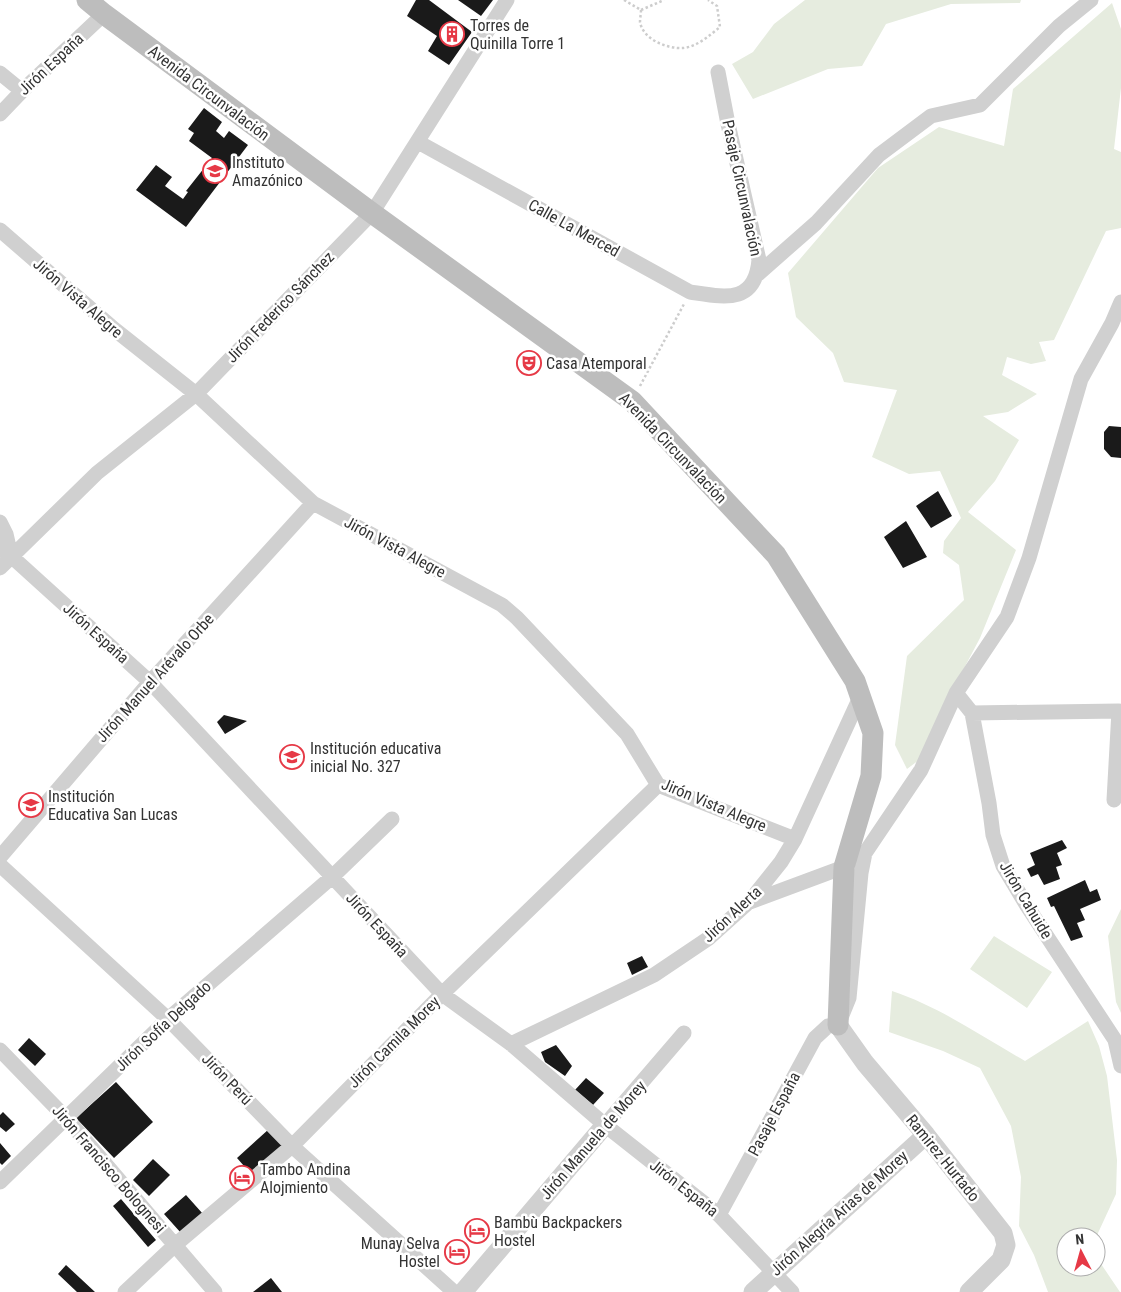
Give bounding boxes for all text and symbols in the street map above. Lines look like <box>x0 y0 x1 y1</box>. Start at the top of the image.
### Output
place label: Torres de Quinilla Torre 1 <box>470 16 565 53</box>
building icon: Torres de Quinilla Torre 1 <box>439 21 465 47</box>
street label: Jirón España <box>15 29 87 99</box>
street label: Avenida Circunvalación <box>145 41 273 145</box>
street label: Pasaje Circunvalación <box>718 118 766 258</box>
place label: Instituto Amazónico <box>232 153 303 190</box>
school or university icon: Instituto Amazónico <box>202 158 228 184</box>
street label: Calle La Merced <box>525 195 623 261</box>
street label: Jirón Federico Sánchez <box>222 248 338 366</box>
street label: Jirón Vista Alegre <box>29 254 127 342</box>
theatre icon: Casa Atemporal <box>516 350 542 376</box>
place label: Casa Atemporal <box>546 354 647 373</box>
street label: Avenida Circunvalación <box>615 389 731 507</box>
street label: Jirón Vista Alegre <box>341 512 449 582</box>
street label: Jirón España <box>59 599 133 667</box>
street label: Jirón Manuel Arévalo Orbe <box>92 610 218 746</box>
place label: Institución educativa inicial No. 327 <box>310 739 441 776</box>
school or university icon: Institución educativa inicial No. 327 <box>279 744 305 770</box>
street label: Jirón Vista Alegre <box>659 774 769 836</box>
place label: Institución Educativa San Lucas <box>48 787 178 824</box>
school or university icon: Institución Educativa San Lucas <box>18 792 44 818</box>
street label: Jirón Cahuide <box>995 858 1057 942</box>
street label: Jirón Alerta <box>699 882 765 946</box>
street label: Jirón España <box>342 889 412 961</box>
street label: Jirón Sofía Delgado <box>111 977 215 1075</box>
street label: Jirón Camila Morey <box>344 992 444 1092</box>
street label: Jirón Perú <box>198 1049 256 1109</box>
street label: Pasaje España <box>744 1069 804 1159</box>
street label: Jirón Manuela de Morey <box>536 1076 650 1203</box>
street label: Jirón Francisco Bolognesi <box>48 1101 170 1237</box>
street label: Ramirez Hurtado <box>902 1111 984 1205</box>
street label: Jirón Alegría Arias de Morey <box>766 1146 912 1280</box>
street label: Jirón España <box>646 1155 722 1221</box>
place label: Tambo Andina Alojmiento <box>260 1160 351 1197</box>
hotel icon: Tambo Andina Alojmiento <box>229 1165 255 1191</box>
place label: Bambù Backpackers Hostel <box>494 1213 622 1250</box>
hotel icon: Bambù Backpackers Hostel <box>464 1218 490 1244</box>
north arrow <box>1056 1227 1106 1277</box>
text: N <box>1075 1231 1085 1247</box>
place label: Munay Selva Hostel <box>361 1234 440 1271</box>
hotel icon: Munay Selva Hostel <box>444 1239 470 1265</box>

